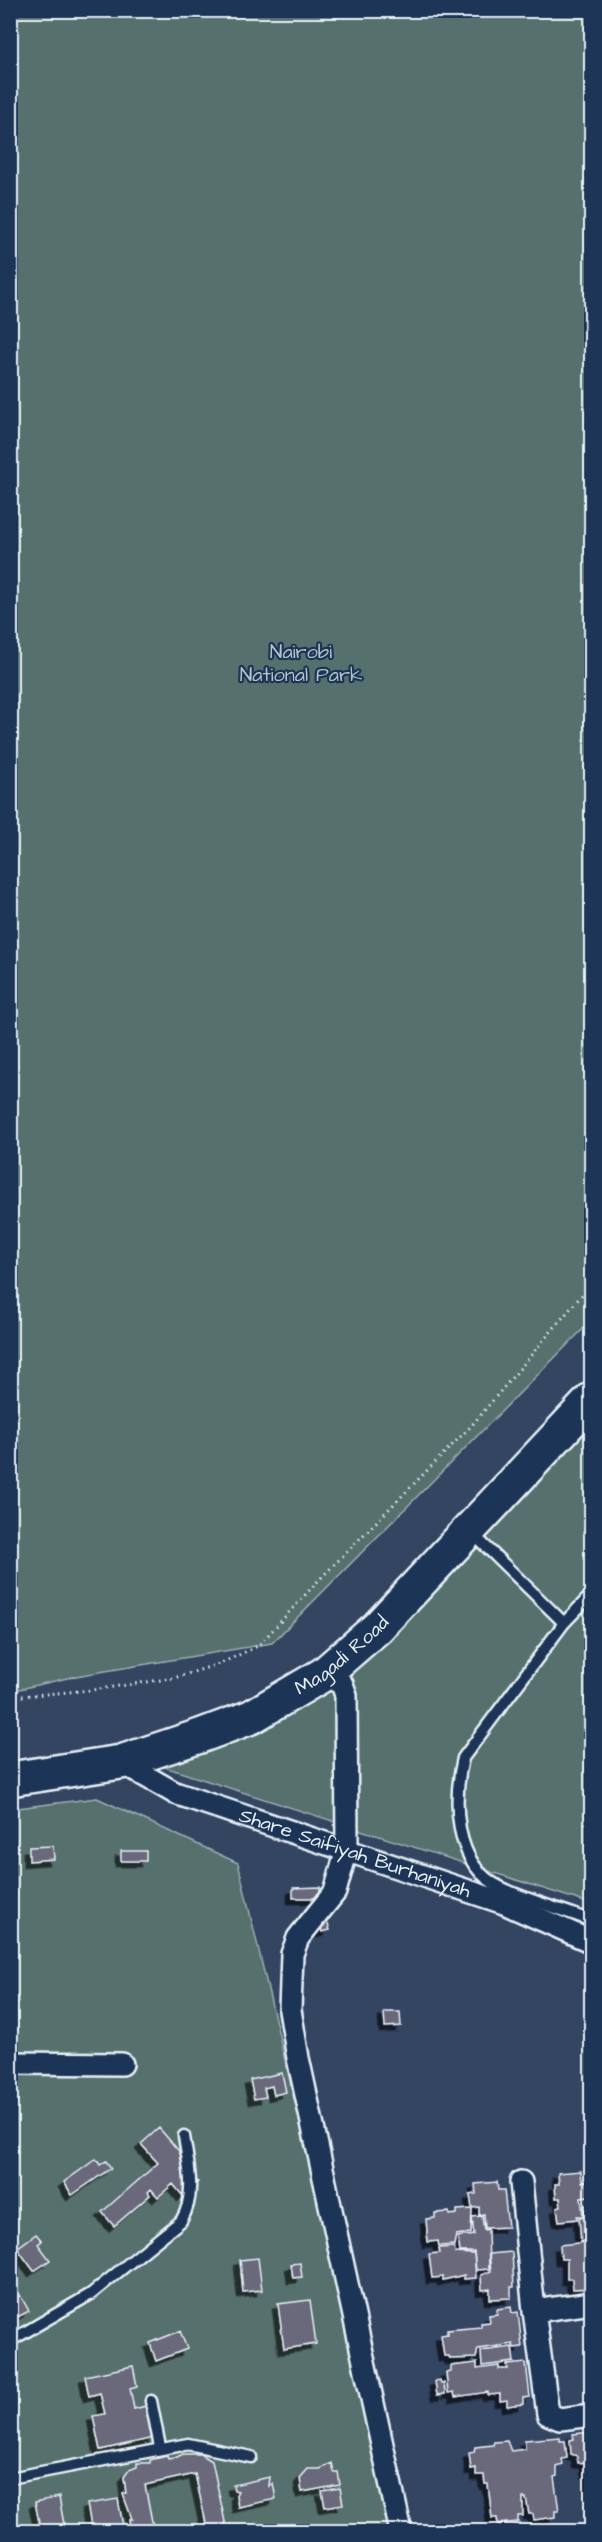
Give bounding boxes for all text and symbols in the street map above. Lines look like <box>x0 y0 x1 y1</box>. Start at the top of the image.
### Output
park label: Nairobi National Park <box>240 638 362 689</box>
street label: Magadi Road <box>289 1609 396 1702</box>
street label: Share Saifiyah Burhaniyah <box>235 1801 474 1905</box>

